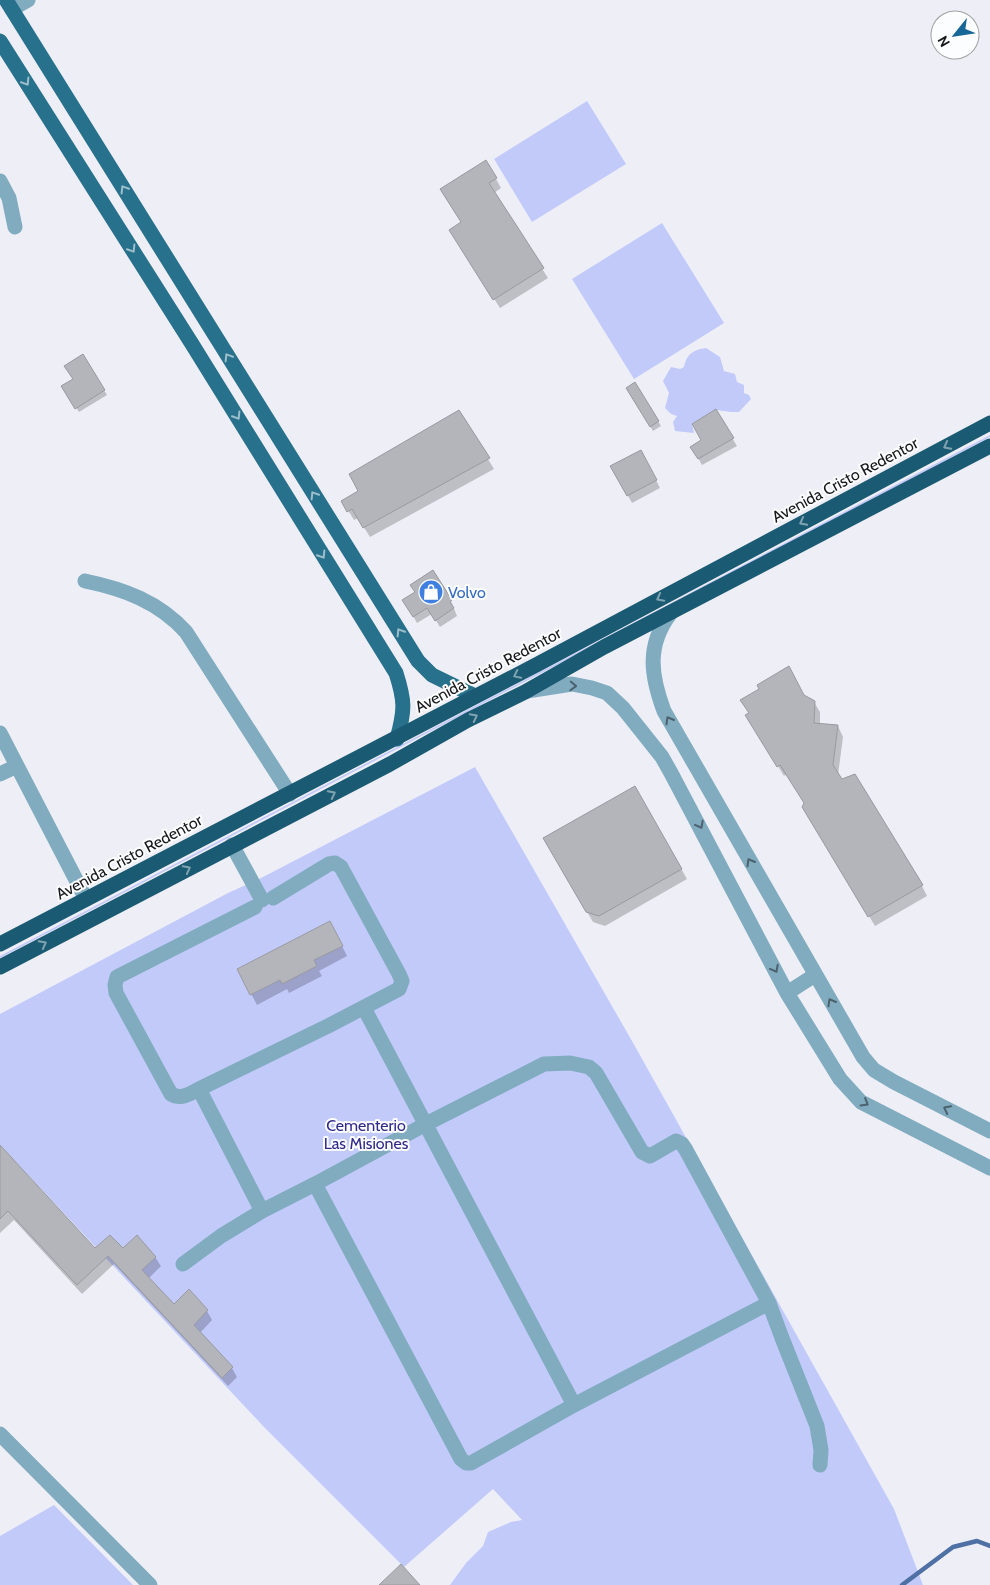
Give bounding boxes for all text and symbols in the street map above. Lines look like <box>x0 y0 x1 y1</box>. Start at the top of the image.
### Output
north arrow <box>930 10 980 60</box>
text: N <box>933 33 954 50</box>
one-way arrow <box>20 77 29 86</box>
one-way arrow <box>120 186 130 195</box>
one-way arrow <box>125 244 135 253</box>
one-way arrow <box>225 353 234 362</box>
one-way arrow <box>230 411 240 420</box>
street label: Avenida Cristo Redentor <box>769 433 922 527</box>
one-way arrow <box>943 440 952 450</box>
one-way arrow <box>311 491 320 500</box>
one-way arrow <box>800 516 809 526</box>
one-way arrow <box>316 549 326 558</box>
shop icon: Volvo <box>418 579 444 605</box>
place label: Volvo <box>448 583 486 602</box>
one-way arrow <box>656 592 665 602</box>
street label: Avenida Cristo Redentor <box>412 623 565 717</box>
one-way arrow <box>397 629 406 638</box>
one-way arrow <box>513 669 522 679</box>
one-way arrow <box>569 680 577 691</box>
one-way arrow <box>469 713 478 723</box>
one-way arrow <box>666 717 676 726</box>
one-way arrow <box>326 790 335 800</box>
street label: Avenida Cristo Redentor <box>53 810 206 904</box>
one-way arrow <box>694 820 704 829</box>
one-way arrow <box>746 858 756 867</box>
one-way arrow <box>182 865 191 875</box>
one-way arrow <box>38 940 47 950</box>
one-way arrow <box>769 964 779 973</box>
one-way arrow <box>827 999 837 1008</box>
one-way arrow <box>859 1096 868 1106</box>
one-way arrow <box>943 1105 952 1115</box>
park label: Cementerio Las Misiones <box>324 1116 409 1153</box>

